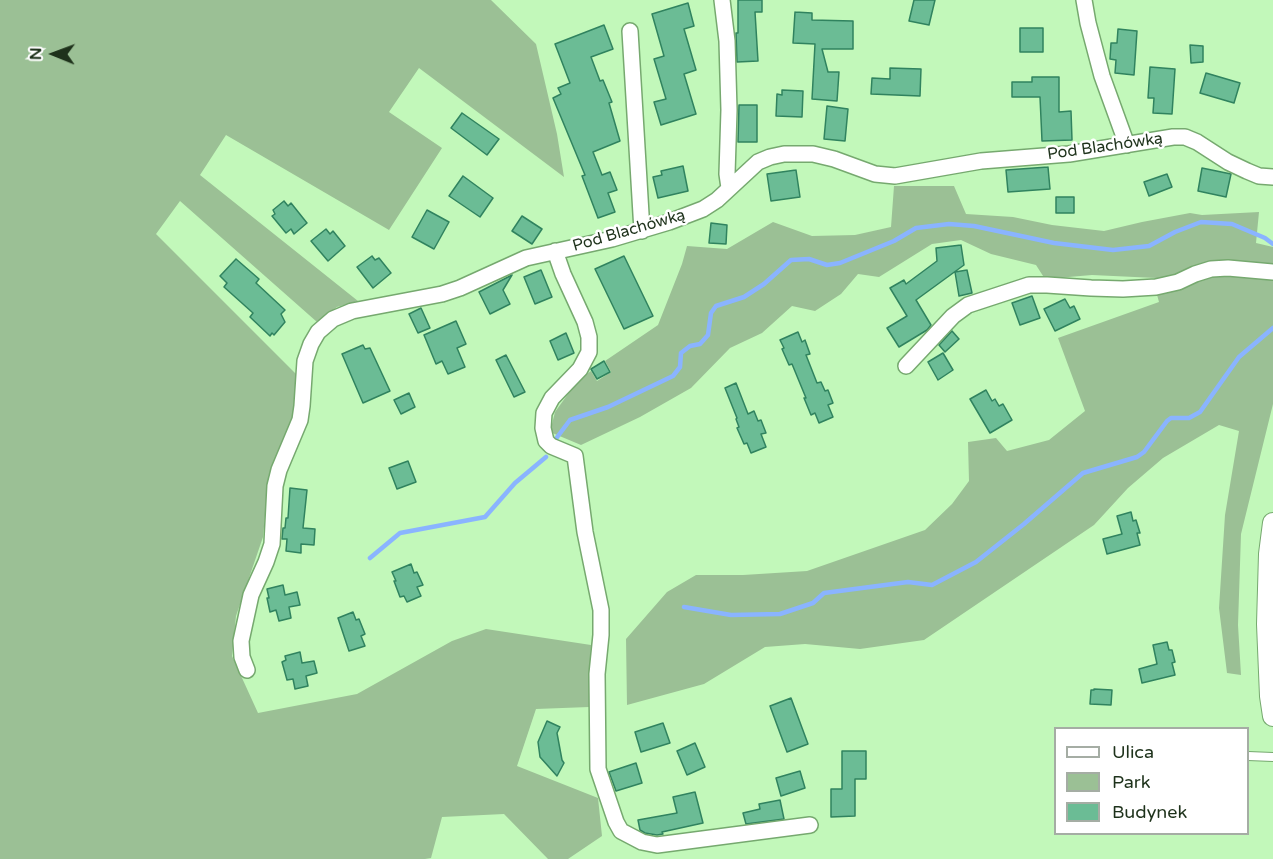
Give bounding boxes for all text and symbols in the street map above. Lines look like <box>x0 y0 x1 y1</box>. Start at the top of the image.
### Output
north arrow <box>24 24 84 84</box>
text: N <box>26 47 46 60</box>
street label: Pod Blachówką <box>1046 129 1164 165</box>
street label: Pod Blachówką <box>570 206 688 256</box>
legend <box>1054 727 1249 835</box>
text: Ulica <box>1112 741 1154 763</box>
text: Park <box>1112 771 1150 793</box>
text: Budynek <box>1112 801 1187 823</box>

